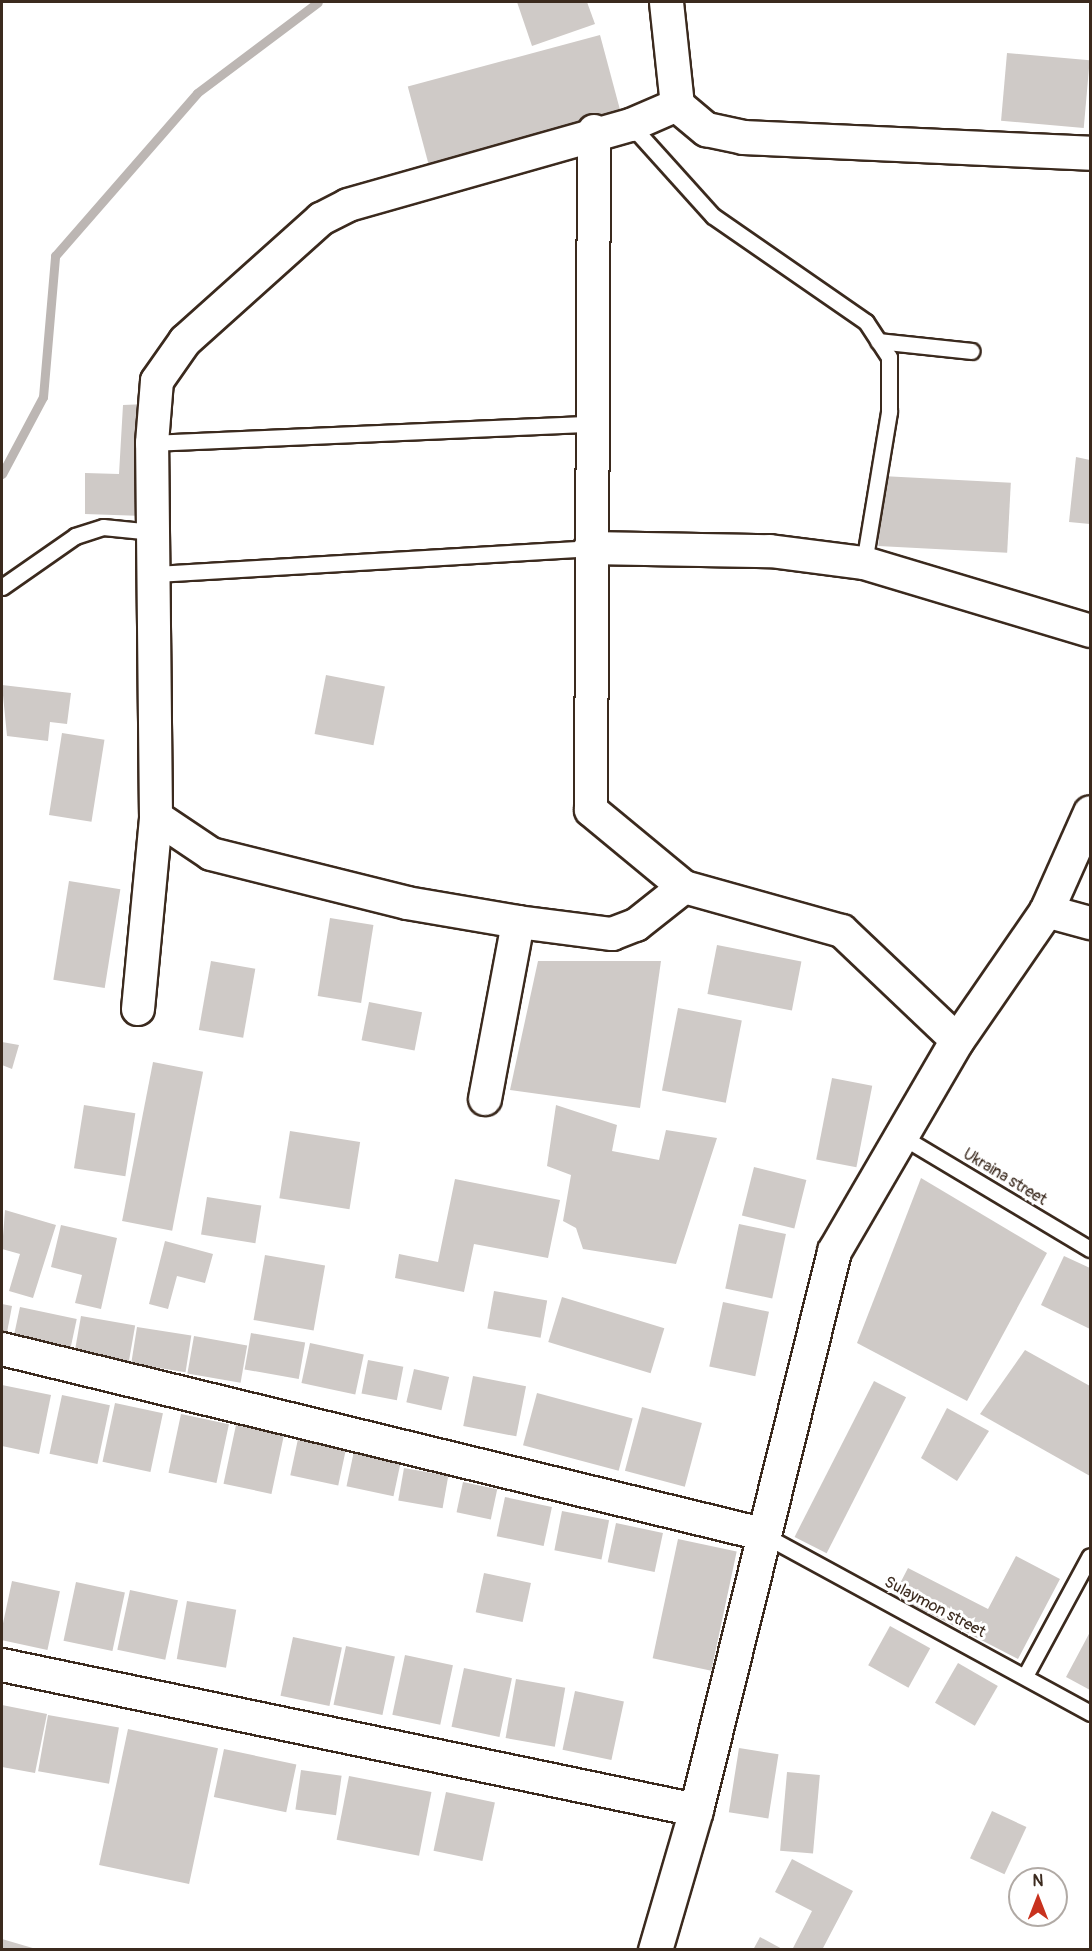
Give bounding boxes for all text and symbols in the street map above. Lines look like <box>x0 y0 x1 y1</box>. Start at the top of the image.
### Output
street label: Ukraina street <box>960 1144 1050 1210</box>
street label: Sulaymon street <box>881 1572 989 1642</box>
north arrow <box>1008 1867 1068 1927</box>
text: N <box>1033 1871 1043 1891</box>

